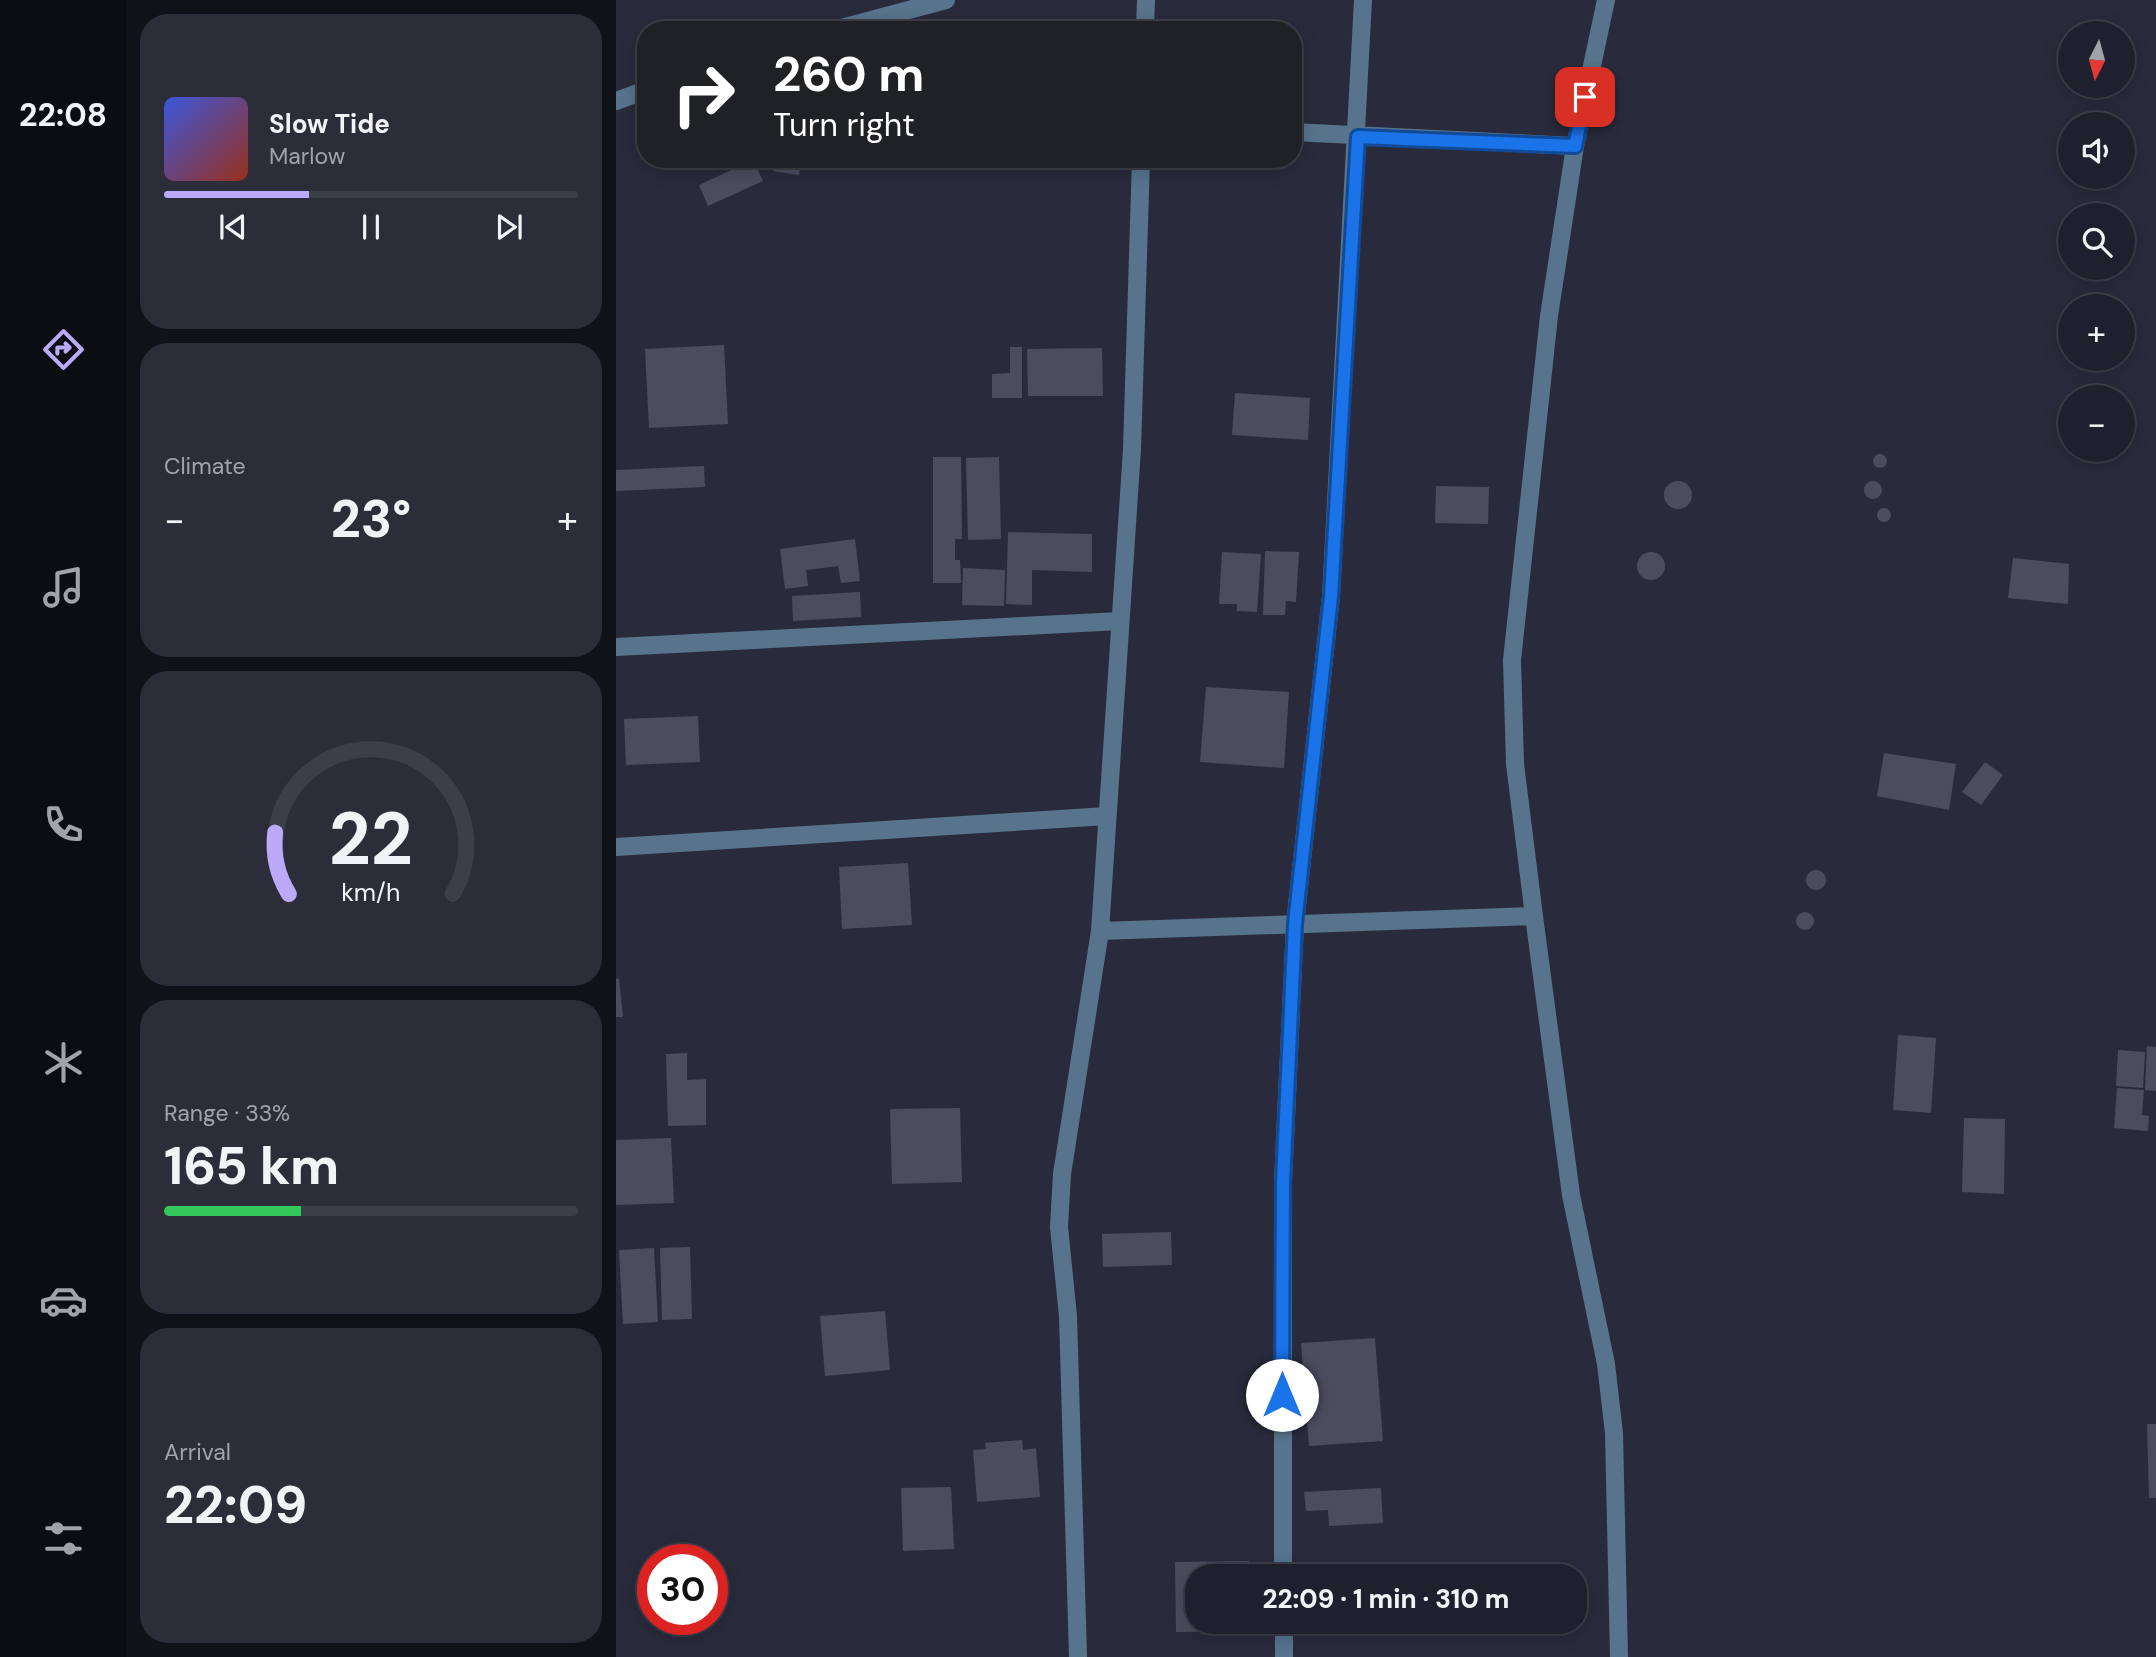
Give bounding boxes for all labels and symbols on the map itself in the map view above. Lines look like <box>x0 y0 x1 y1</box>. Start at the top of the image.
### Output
north arrow <box>2058 21 2135 98</box>
pin <box>1555 67 1615 127</box>
position arrow <box>1245 1358 1319 1432</box>
speed limit sign: 30 <box>637 1544 728 1635</box>

